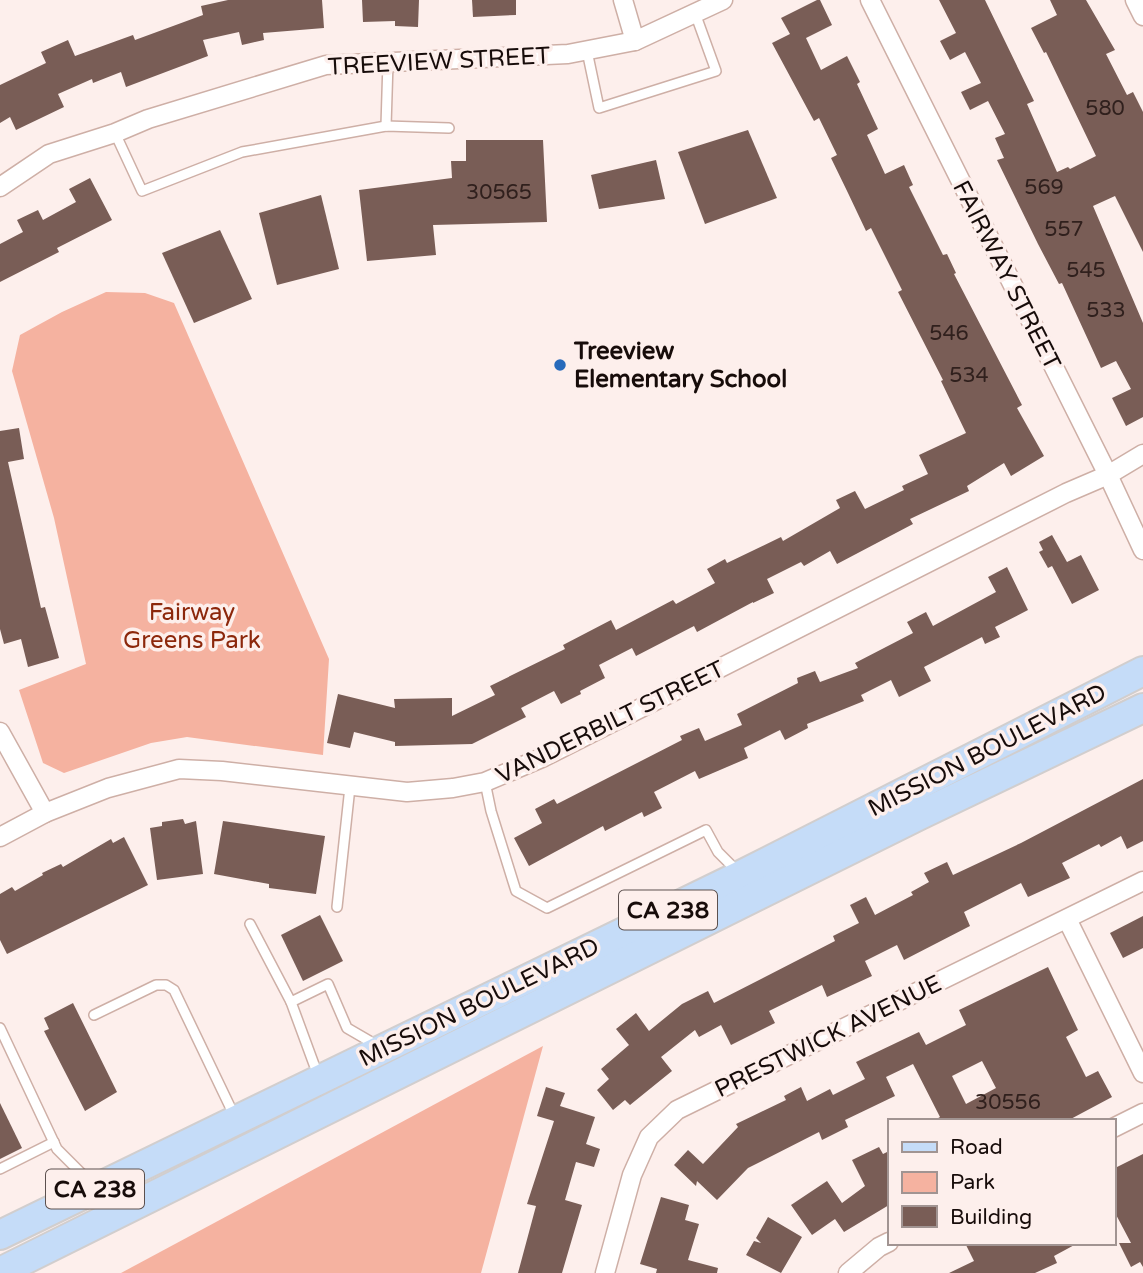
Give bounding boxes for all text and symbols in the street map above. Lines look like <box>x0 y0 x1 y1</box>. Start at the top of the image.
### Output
street label: TREEVIEW STREET <box>327 41 551 82</box>
house number: 580 <box>1085 96 1125 121</box>
house number: 569 <box>1024 175 1064 200</box>
street label: FAIRWAY STREET <box>946 176 1067 375</box>
house number: 30565 <box>466 180 532 205</box>
house number: 557 <box>1044 217 1084 242</box>
house number: 545 <box>1066 258 1106 283</box>
house number: 533 <box>1086 298 1126 323</box>
house number: 546 <box>929 321 969 346</box>
place label: Treeview Elementary School <box>573 337 787 394</box>
marker: Treeview Elementary School <box>552 357 568 373</box>
house number: 534 <box>949 363 989 388</box>
park label: Fairway Greens Park <box>123 598 261 655</box>
street label: VANDERBILT STREET <box>491 654 729 790</box>
street label: MISSION BOULEVARD <box>863 678 1111 823</box>
road number: CA 238 <box>619 890 717 930</box>
street label: MISSION BOULEVARD <box>354 932 604 1073</box>
street label: PRESTWICK AVENUE <box>710 969 946 1104</box>
house number: 30556 <box>975 1090 1041 1115</box>
legend <box>888 1119 1115 1245</box>
text: Road <box>950 1135 1003 1160</box>
road number: CA 238 <box>46 1170 144 1208</box>
text: Park <box>950 1170 995 1195</box>
text: Building <box>950 1205 1032 1230</box>

